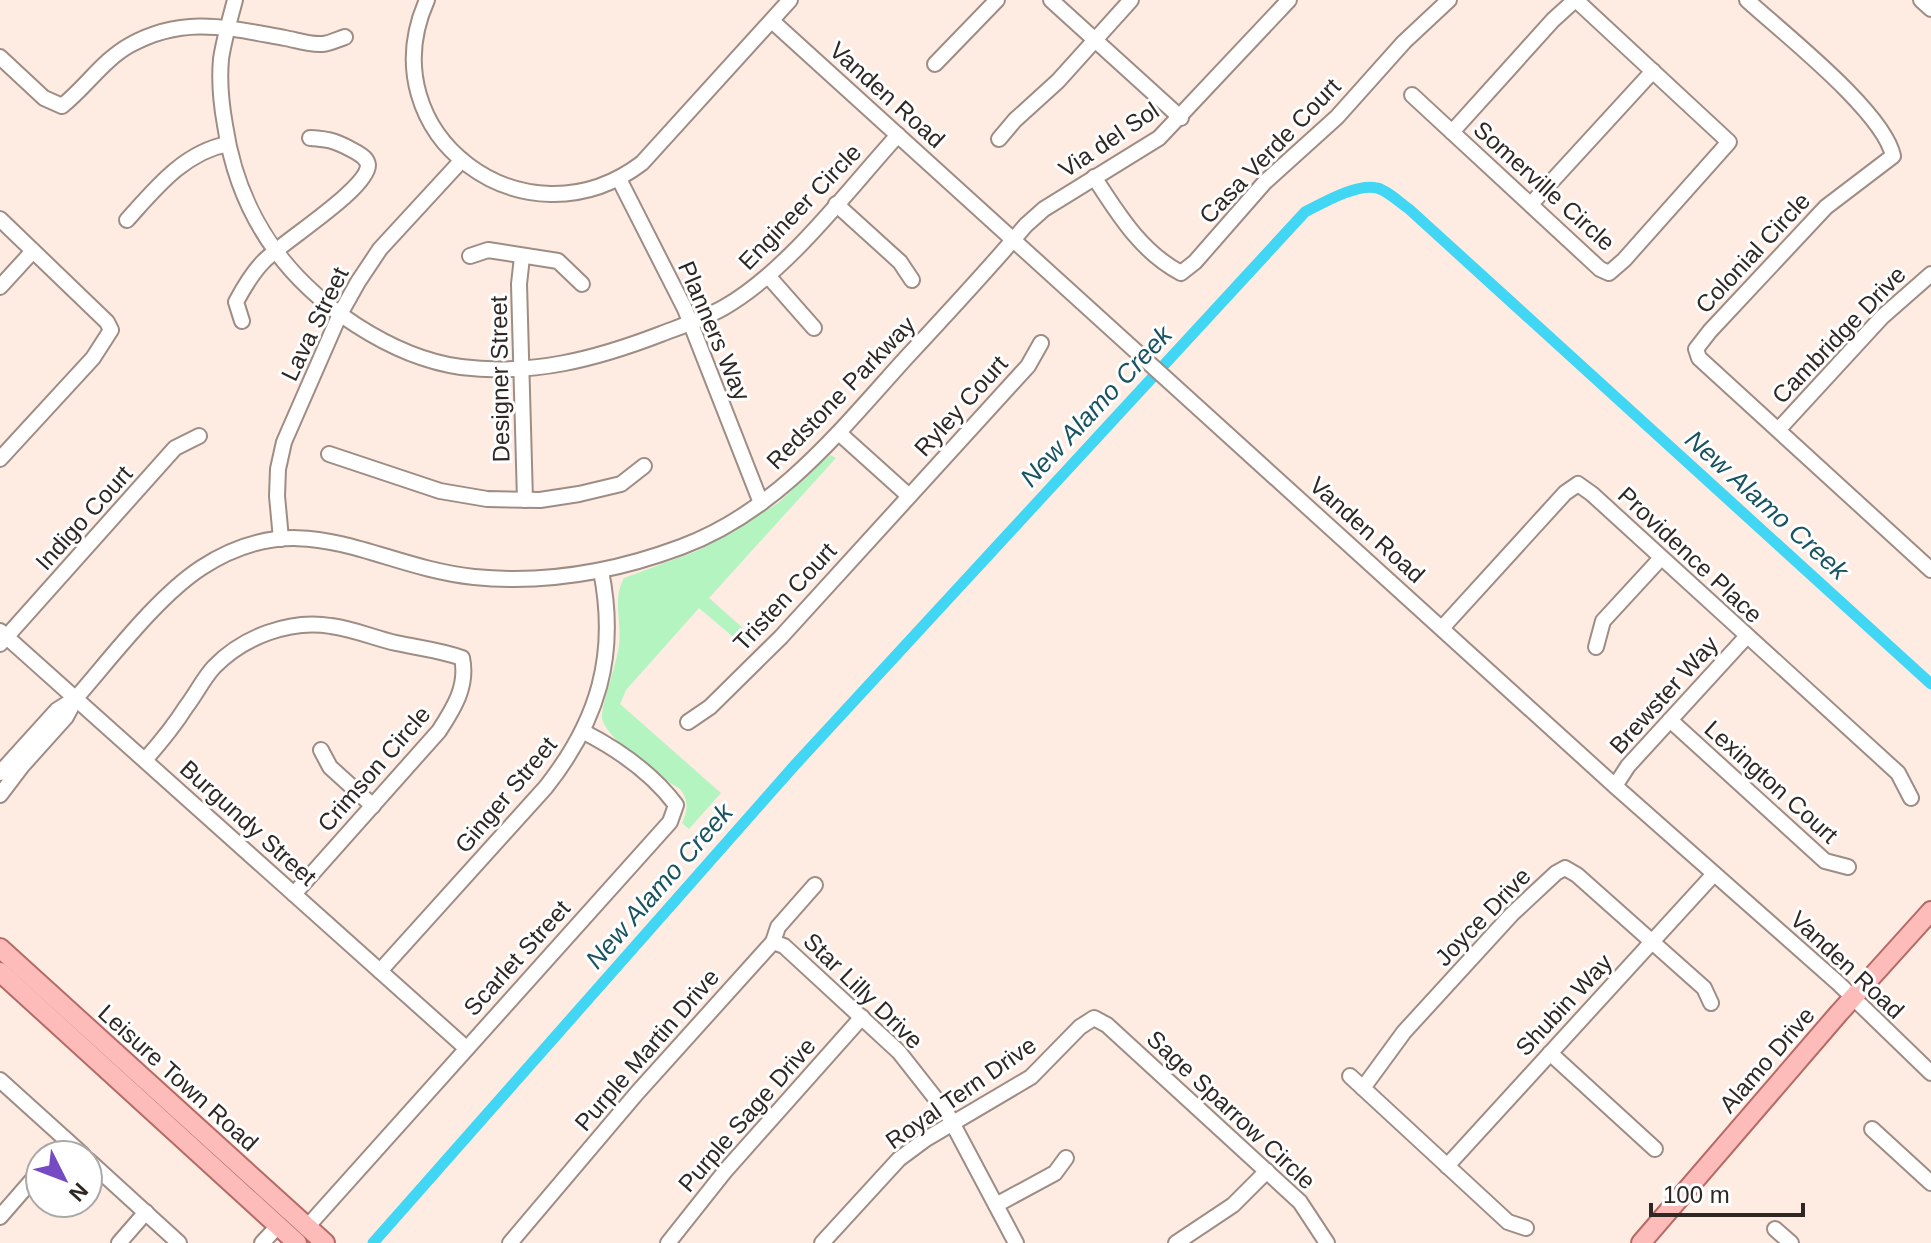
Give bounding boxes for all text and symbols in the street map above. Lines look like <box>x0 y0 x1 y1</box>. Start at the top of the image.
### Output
street label: Vanden Road <box>824 36 950 153</box>
street label: Casa Verde Court <box>1194 72 1346 229</box>
street label: Via del Sol <box>1054 96 1164 183</box>
street label: Somerville Circle <box>1468 115 1620 256</box>
street label: Engineer Circle <box>733 138 866 275</box>
street label: Colonial Circle <box>1690 187 1815 318</box>
street label: Planners Way <box>673 257 756 404</box>
street label: Cambridge Drive <box>1766 261 1911 409</box>
street label: Lava Street <box>276 262 354 385</box>
street label: Designer Street <box>485 295 514 463</box>
street label: Redstone Parkway <box>761 311 920 474</box>
water label: New Alamo Creek <box>1014 318 1179 492</box>
street label: Ryley Court <box>909 350 1013 461</box>
water label: New Alamo Creek <box>1679 424 1856 587</box>
street label: Indigo Court <box>30 460 138 575</box>
street label: Vanden Road <box>1304 471 1430 588</box>
street label: Providence Place <box>1613 481 1768 628</box>
street label: Tristen Court <box>728 537 842 656</box>
street label: Brewster Way <box>1604 630 1723 759</box>
street label: Crimson Circle <box>312 700 435 837</box>
street label: Lexington Court <box>1699 715 1844 849</box>
street label: Ginger Street <box>449 731 562 858</box>
street label: Burgundy Street <box>175 755 322 891</box>
water label: New Alamo Creek <box>579 796 740 975</box>
street label: Joyce Drive <box>1429 862 1536 971</box>
street label: Scarlet Street <box>458 894 576 1021</box>
street label: Vanden Road <box>1785 905 1910 1024</box>
street label: Star Lilly Drive <box>798 927 928 1054</box>
street label: Shubin Way <box>1510 948 1617 1061</box>
street label: Purple Martin Drive <box>569 963 724 1136</box>
street label: Leisure Town Road <box>93 999 264 1156</box>
street label: Alamo Drive <box>1714 1001 1820 1118</box>
street label: Sage Sparrow Circle <box>1142 1025 1321 1195</box>
street label: Royal Tern Drive <box>880 1031 1041 1154</box>
street label: Purple Sage Drive <box>673 1032 821 1197</box>
north arrow <box>24 1139 104 1219</box>
scale bar <box>1651 1167 1803 1217</box>
text: N <box>64 1178 93 1206</box>
text: 100 m <box>1663 1181 1730 1208</box>

